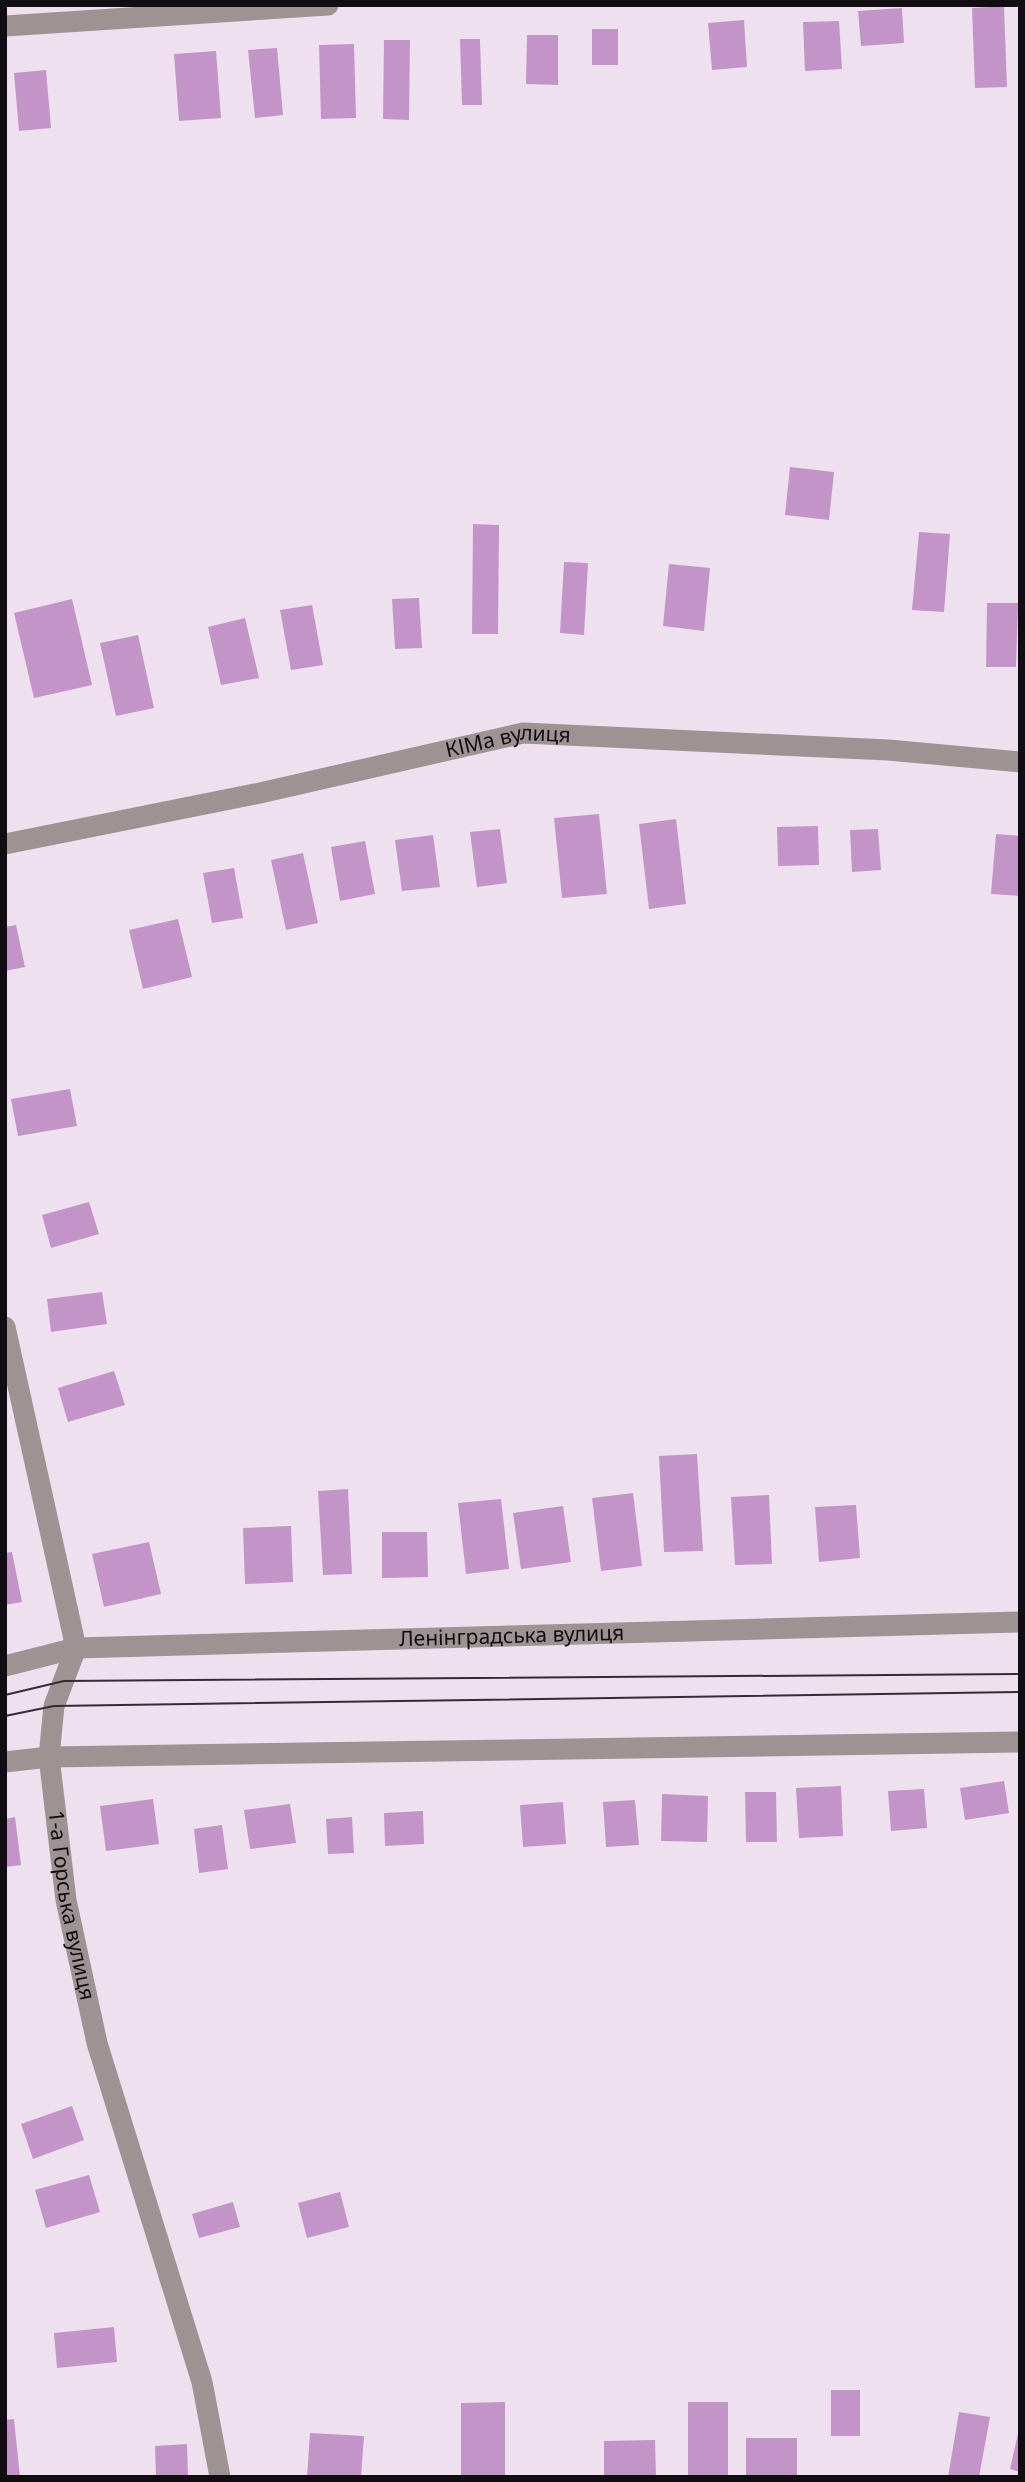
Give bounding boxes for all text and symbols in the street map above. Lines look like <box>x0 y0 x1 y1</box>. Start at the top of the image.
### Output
street label: КІМа вулиця <box>442 718 571 763</box>
street label: Ленінградська вулиця <box>399 1618 625 1652</box>
street label: 1-а Горська вулиця <box>42 1809 102 2003</box>

